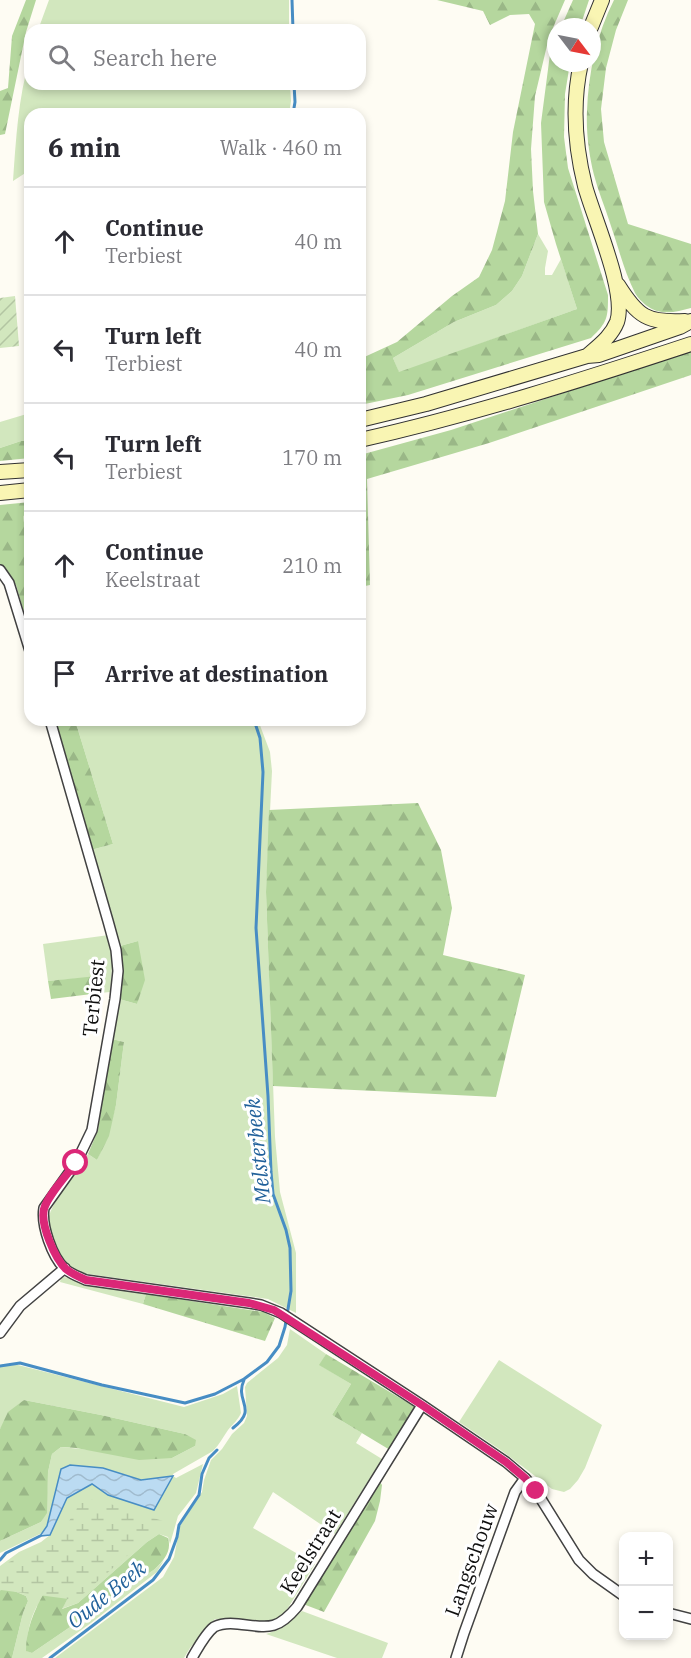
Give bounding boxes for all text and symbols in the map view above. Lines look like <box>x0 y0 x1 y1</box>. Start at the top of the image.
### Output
north arrow <box>547 18 601 72</box>
search box <box>24 24 366 90</box>
icon: search <box>45 41 78 74</box>
text: Search here <box>93 43 217 72</box>
text: 6 min <box>48 130 121 164</box>
text: Walk · 460 m <box>220 134 342 161</box>
text: Continue <box>105 213 204 242</box>
icon: ahead <box>48 225 81 258</box>
text: 40 m <box>294 228 342 255</box>
text: Terbiest <box>105 242 182 269</box>
text: Turn left <box>105 321 201 350</box>
icon: left <box>48 333 81 366</box>
text: 40 m <box>294 336 342 363</box>
text: Terbiest <box>105 350 182 377</box>
text: Turn left <box>105 429 201 458</box>
icon: left <box>48 441 81 474</box>
text: 170 m <box>282 444 342 471</box>
text: Terbiest <box>105 458 182 485</box>
text: Continue <box>105 537 204 566</box>
icon: ahead <box>48 549 81 582</box>
text: 210 m <box>282 552 342 579</box>
text: Keelstraat <box>105 566 200 593</box>
icon: arrive <box>48 657 81 690</box>
text: Arrive at destination <box>105 659 328 688</box>
street label: Terbiest <box>76 958 110 1038</box>
water label: Melsterbeek <box>237 1096 277 1206</box>
route start <box>62 1149 88 1175</box>
route end <box>522 1477 548 1503</box>
street label: Langschouw <box>438 1499 504 1620</box>
street label: Keelstraat <box>273 1503 347 1599</box>
map controls <box>619 1532 673 1640</box>
button: + <box>619 1532 673 1586</box>
water label: Oude Beek <box>61 1553 152 1634</box>
button: − <box>619 1586 673 1640</box>

